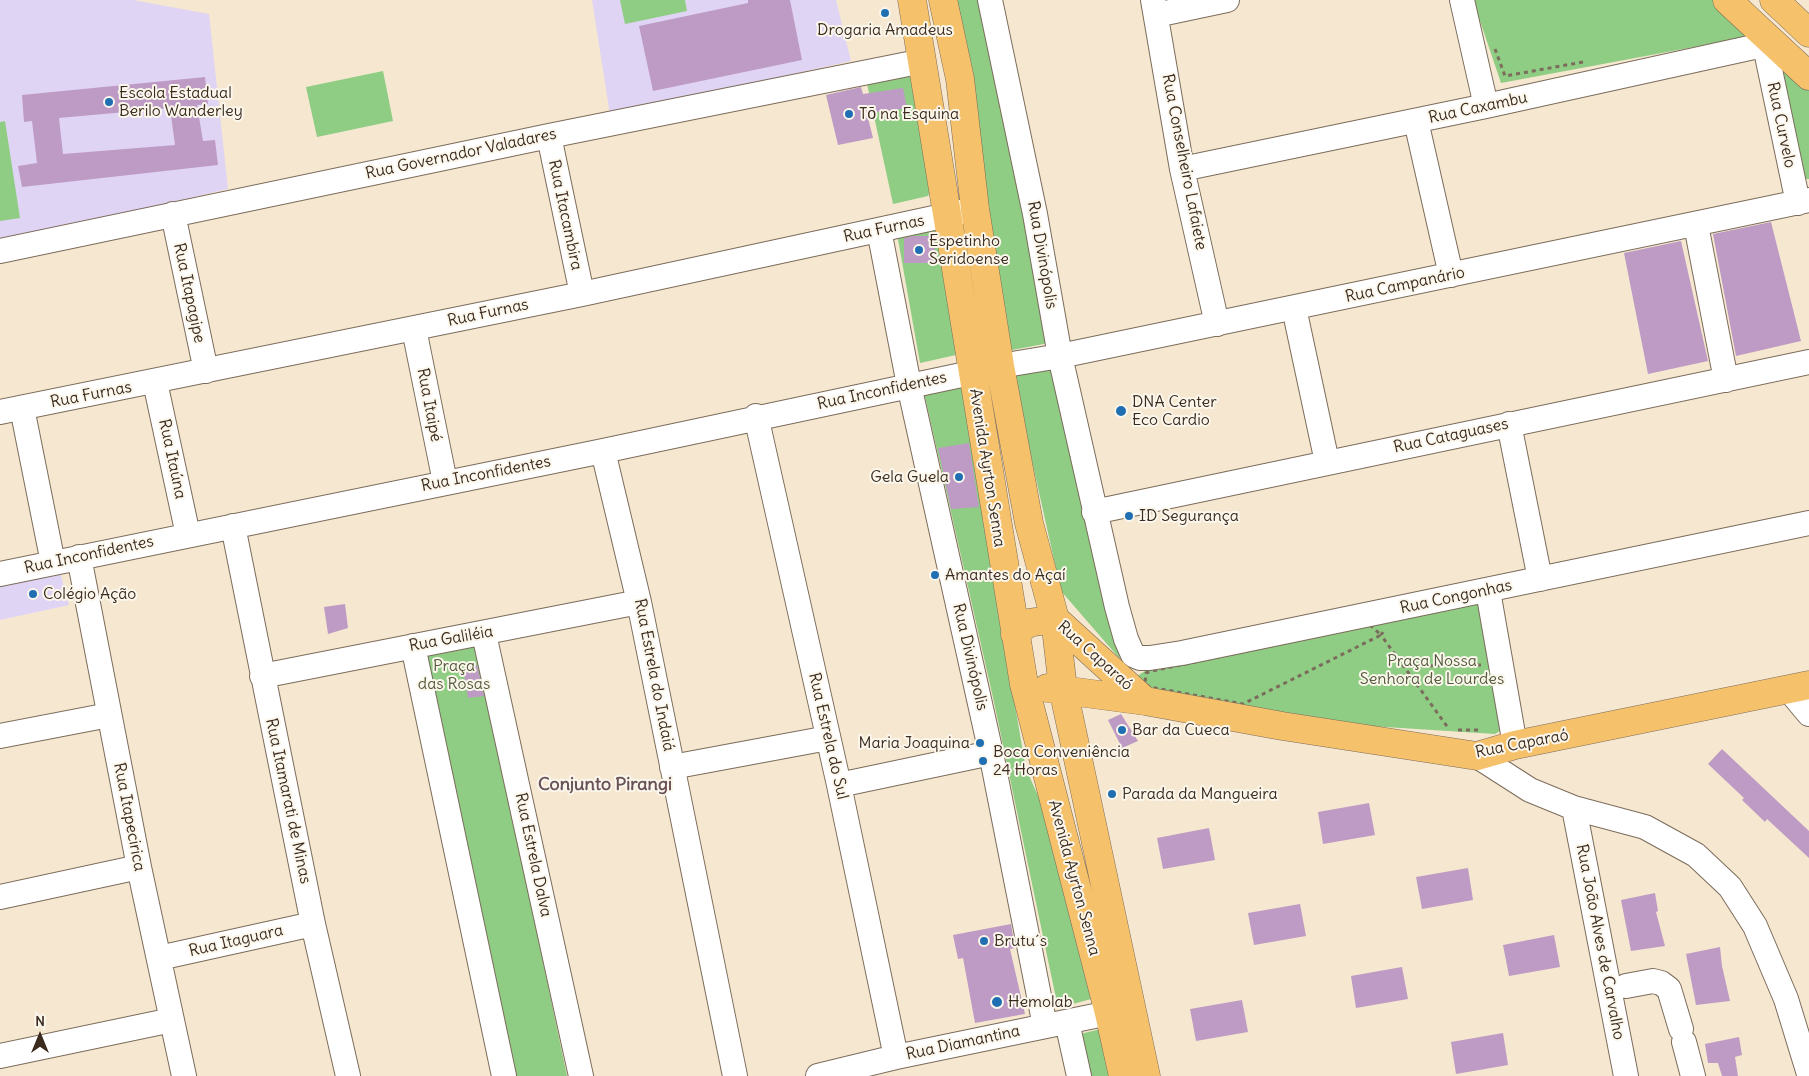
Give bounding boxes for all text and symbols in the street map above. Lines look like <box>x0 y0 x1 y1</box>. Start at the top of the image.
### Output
marker: Drogaria Amadeus <box>879 7 891 19</box>
place label: Drogaria Amadeus <box>817 20 953 40</box>
street label: Rua Conselheiro Lafaiete <box>1158 72 1210 252</box>
street label: Rua Curvelo <box>1763 80 1799 170</box>
place label: Escola Estadual Berilo Wanderley <box>119 83 243 121</box>
street label: Rua Caxambu <box>1427 88 1529 128</box>
marker: Escola Estadual Berilo Wanderley <box>103 96 115 108</box>
place label: Tō na Esquina <box>859 104 959 124</box>
marker: Tō na Esquina <box>843 108 855 120</box>
street label: Rua Governador Valadares <box>364 124 558 184</box>
street label: Rua Itacambira <box>544 158 586 272</box>
street label: Rua Divinópolis <box>1023 199 1061 311</box>
street label: Rua Furnas <box>842 211 926 247</box>
place label: Espetinho Seridoense <box>929 231 1009 269</box>
street label: Rua Itapagipe <box>169 241 209 345</box>
marker: Espetinho Seridoense <box>913 244 925 256</box>
street label: Rua Campanário <box>1344 263 1466 307</box>
street label: Rua Furnas <box>446 295 530 331</box>
street label: Rua Itaipé <box>412 366 446 444</box>
street label: Rua Inconfidentes <box>816 368 948 414</box>
street label: Rua Furnas <box>49 378 133 412</box>
street label: Avenida Ayrton Senna <box>965 387 1009 549</box>
place label: DNA Center Eco Cardio <box>1132 392 1217 430</box>
marker: DNA Center Eco Cardio <box>1114 404 1128 418</box>
street label: Rua Cataguases <box>1392 414 1510 458</box>
street label: Rua Itaúna <box>154 417 190 501</box>
street label: Rua Inconfidentes <box>420 452 552 496</box>
place label: Gela Guela <box>870 467 949 487</box>
marker: Gela Guela <box>953 471 965 483</box>
place label: ID Segurança <box>1139 506 1239 526</box>
marker: ID Segurança <box>1123 510 1135 522</box>
street label: Rua Inconfidentes <box>23 532 155 578</box>
place label: Amantes do Açaí <box>945 565 1066 585</box>
marker: Amantes do Açaí <box>929 569 941 581</box>
street label: Rua Congonhas <box>1398 576 1514 618</box>
place label: Colégio Ação <box>43 584 136 604</box>
marker: Colégio Ação <box>27 588 39 600</box>
street label: Rua Estrela do Indaiá <box>630 597 678 753</box>
street label: Rua Divinópolis <box>948 602 992 712</box>
street label: Rua Caparaó <box>1053 617 1137 695</box>
street label: Rua Galiléia <box>407 622 495 656</box>
park label: Praça Nossa Senhora de Lourdes <box>1360 651 1504 689</box>
park label: Praça das Rosas <box>418 656 490 694</box>
street label: Rua Estrela do Sul <box>804 671 852 801</box>
street label: Rua Itamarati de Minas <box>261 716 315 886</box>
place label: Bar da Cueca <box>1132 720 1230 740</box>
marker: Bar da Cueca <box>1116 724 1128 736</box>
street label: Rua Caparaó <box>1474 726 1570 762</box>
place label: Maria Joaquina <box>859 733 970 753</box>
marker: Maria Joaquina <box>974 737 986 749</box>
place label: Boca Conveniência 24 Horas <box>993 742 1130 780</box>
marker: Boca Conveniência 24 Horas <box>977 755 989 767</box>
street label: Rua Itapecirica <box>109 761 149 873</box>
district label: Conjunto Pirangi <box>538 774 672 796</box>
place label: Parada da Mangueira <box>1122 784 1278 804</box>
marker: Parada da Mangueira <box>1106 788 1118 800</box>
street label: Rua Estrela Dalva <box>510 791 556 919</box>
street label: Avenida Ayrton Senna <box>1044 798 1104 958</box>
street label: Rua João Alves de Carvalho <box>1572 842 1628 1042</box>
street label: Rua Itaguara <box>187 921 285 961</box>
place label: Brutu´s <box>994 931 1047 951</box>
marker: Brutu´s <box>978 935 990 947</box>
place label: Hemolab <box>1008 992 1073 1012</box>
marker: Hemolab <box>990 995 1004 1009</box>
north arrow <box>15 1011 65 1061</box>
text: N <box>35 1012 45 1030</box>
street label: Rua Diamantina <box>904 1022 1022 1064</box>

